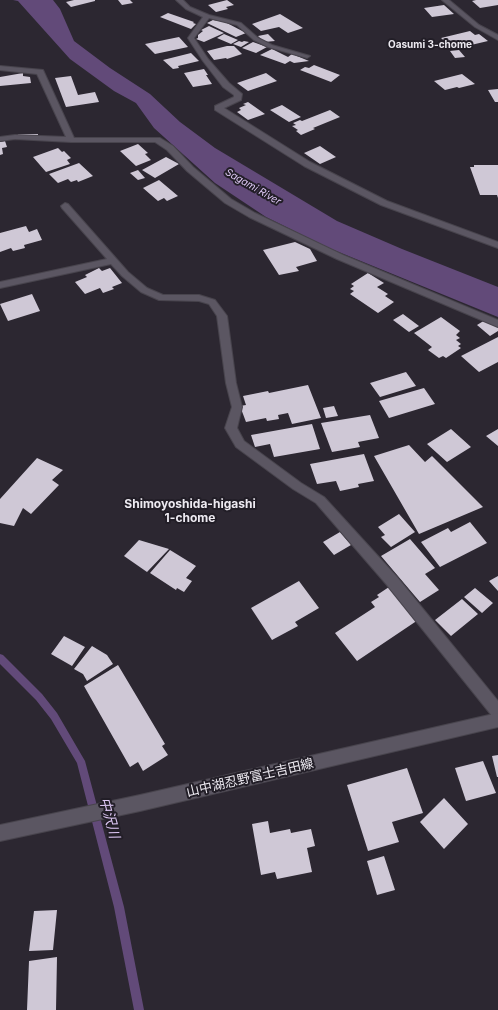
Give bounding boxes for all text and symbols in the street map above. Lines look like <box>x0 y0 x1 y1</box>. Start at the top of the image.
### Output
district label: Oasumi 3-chome <box>388 39 472 51</box>
water label: Sagami River <box>223 166 283 208</box>
district label: Shimoyoshida-higashi 1-chome <box>124 497 256 525</box>
street label: 山中湖忍野富士吉田線 <box>185 756 315 800</box>
water label: 中沢川 <box>95 796 123 840</box>

